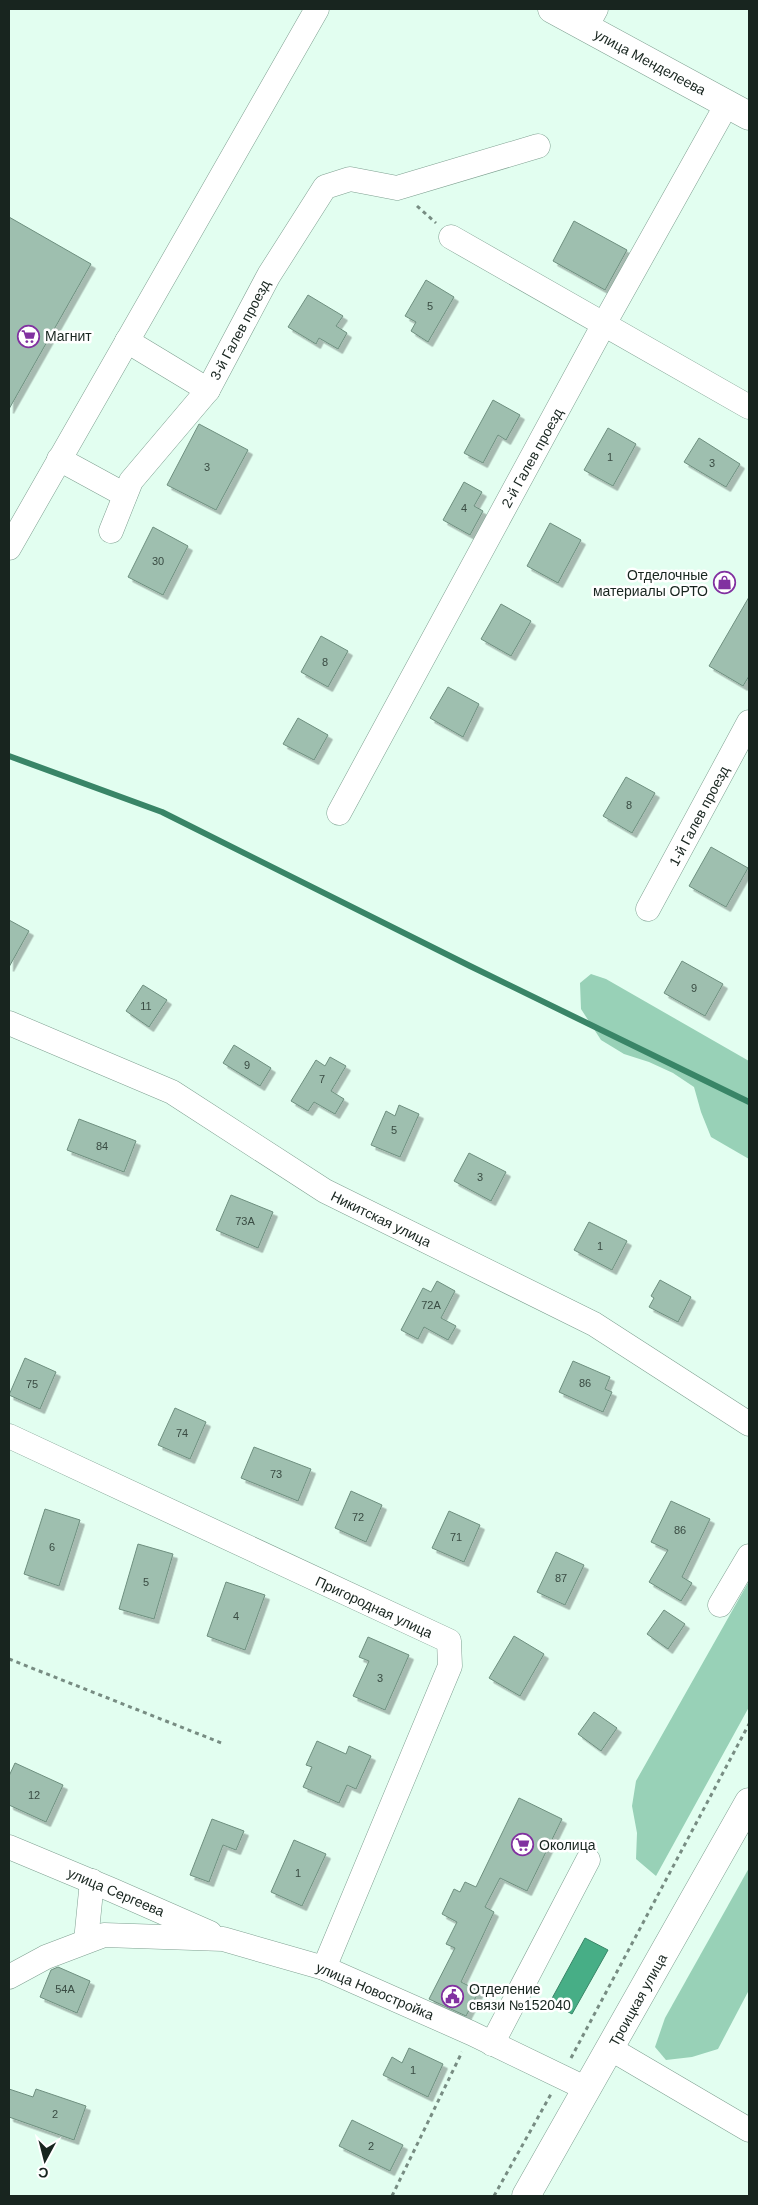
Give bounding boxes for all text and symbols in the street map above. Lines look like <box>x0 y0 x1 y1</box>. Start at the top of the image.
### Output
street label: улица Менделеева <box>591 26 709 98</box>
street label: 3-й Галев проезд <box>207 277 273 383</box>
house number: 5 <box>427 300 433 312</box>
supermarket icon: Магнит <box>17 324 41 348</box>
place label: Магнит <box>45 328 92 344</box>
street label: 2-й Галев проезд <box>498 406 566 510</box>
house number: 1 <box>607 451 613 463</box>
house number: 3 <box>709 457 715 469</box>
house number: 3 <box>204 461 210 473</box>
house number: 4 <box>461 502 467 514</box>
house number: 30 <box>152 555 164 567</box>
place label: Отделочные материалы ОРТО <box>593 567 708 599</box>
shop icon: Отделочные материалы ОРТО <box>712 571 736 595</box>
house number: 8 <box>322 656 328 668</box>
street label: 1-й Галев проезд <box>666 763 732 869</box>
house number: 8 <box>626 799 632 811</box>
house number: 9 <box>691 982 697 994</box>
house number: 11 <box>140 1000 152 1012</box>
house number: 9 <box>244 1059 250 1071</box>
house number: 7 <box>319 1073 325 1085</box>
house number: 5 <box>391 1124 397 1136</box>
house number: 84 <box>96 1140 108 1152</box>
house number: 3 <box>477 1171 483 1183</box>
street label: Никитская улица <box>328 1188 434 1250</box>
house number: 73А <box>235 1215 255 1227</box>
house number: 1 <box>597 1240 603 1252</box>
house number: 72А <box>421 1299 441 1311</box>
house number: 86 <box>579 1377 591 1389</box>
house number: 75 <box>26 1378 38 1390</box>
house number: 74 <box>176 1427 188 1439</box>
house number: 73 <box>270 1468 282 1480</box>
house number: 72 <box>352 1511 364 1523</box>
house number: 86 <box>674 1524 686 1536</box>
house number: 71 <box>450 1531 462 1543</box>
house number: 6 <box>49 1541 55 1553</box>
house number: 87 <box>555 1572 567 1584</box>
street label: Пригородная улица <box>313 1573 435 1641</box>
house number: 5 <box>143 1576 149 1588</box>
house number: 4 <box>233 1610 239 1622</box>
house number: 3 <box>377 1672 383 1684</box>
house number: 12 <box>28 1789 40 1801</box>
supermarket icon: Околица <box>511 1833 535 1857</box>
place label: Околица <box>539 1837 596 1853</box>
street label: улица Сергеева <box>65 1864 167 1920</box>
house number: 1 <box>295 1867 301 1879</box>
street label: Троицкая улица <box>606 1951 670 2049</box>
street label: улица Новостройка <box>314 1959 436 2023</box>
place label: Отделение связи №152040 <box>469 1981 571 2013</box>
house number: 54А <box>55 1983 75 1995</box>
public building icon: Отделение связи №152040 <box>441 1985 465 2009</box>
house number: 1 <box>410 2064 416 2076</box>
house number: 2 <box>52 2108 58 2120</box>
north arrow <box>20 2135 70 2185</box>
house number: 2 <box>368 2140 374 2152</box>
text: С <box>37 2164 49 2181</box>

